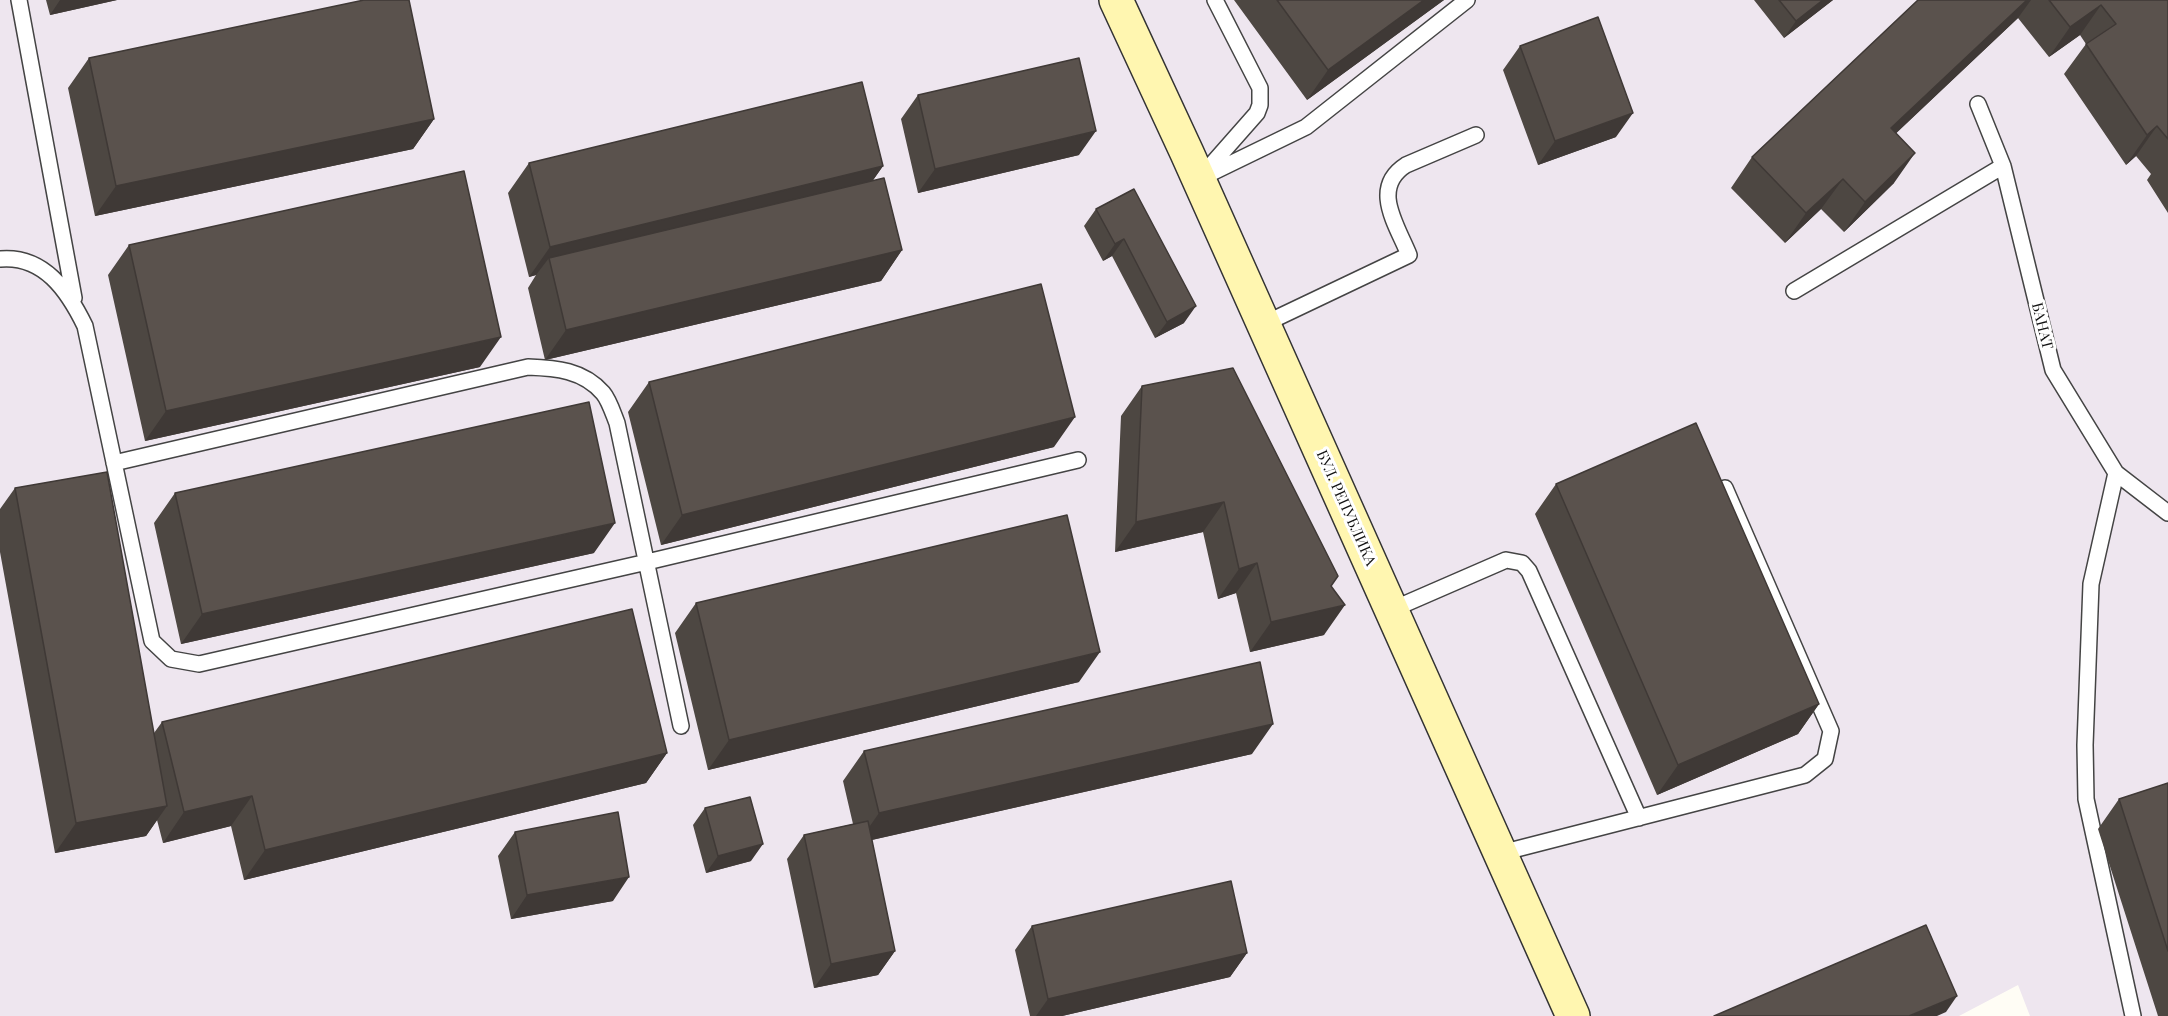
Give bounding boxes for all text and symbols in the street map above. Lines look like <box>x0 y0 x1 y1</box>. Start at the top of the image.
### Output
street label: БАНАТ <box>2027 301 2057 351</box>
street label: БУЛ. РЕПУБЛИКА <box>1312 447 1380 569</box>

